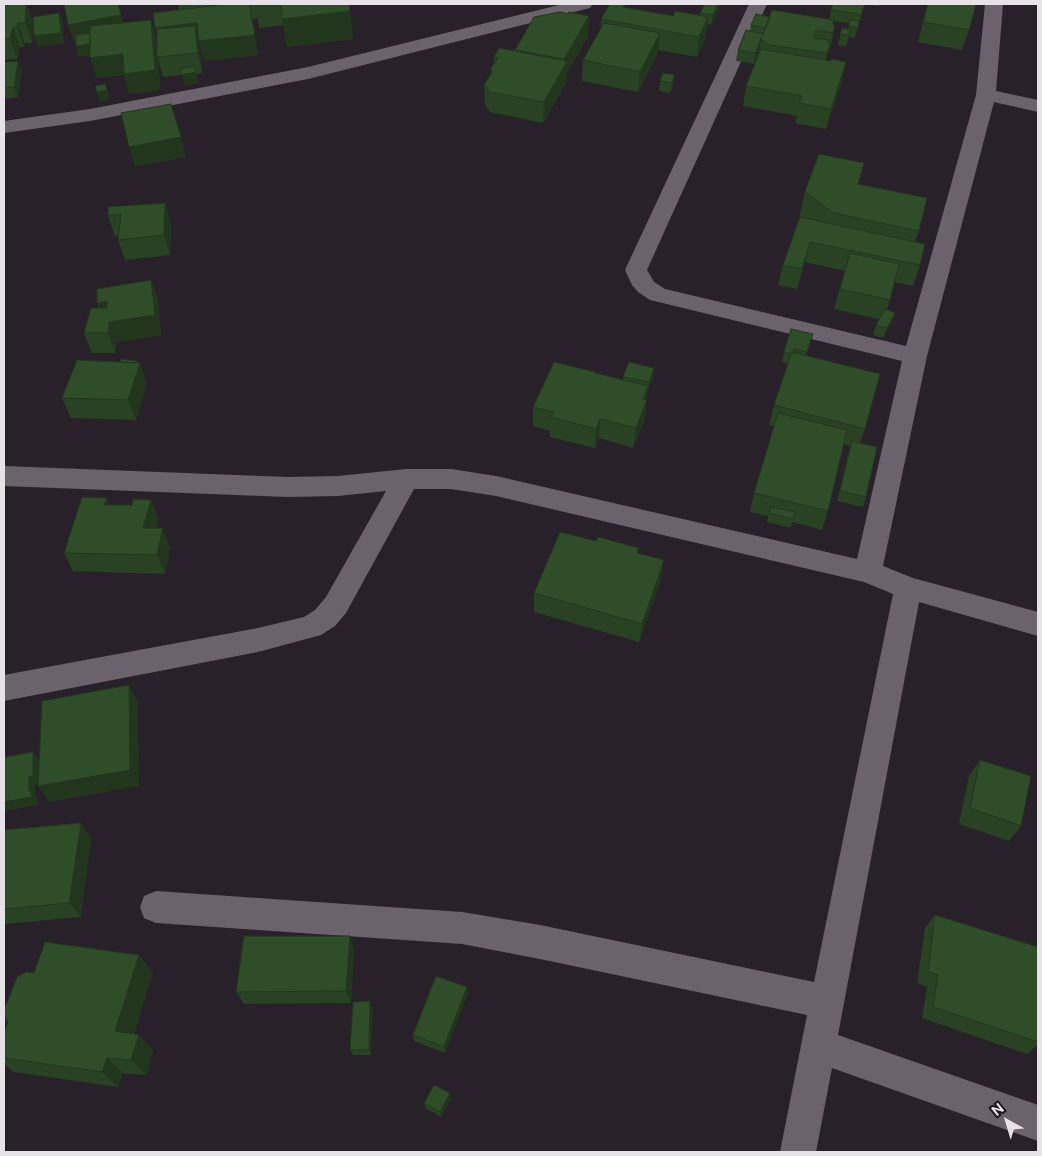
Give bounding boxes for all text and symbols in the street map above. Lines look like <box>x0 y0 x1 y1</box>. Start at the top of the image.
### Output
north arrow <box>982 1096 1032 1146</box>
text: N <box>988 1100 1007 1119</box>

